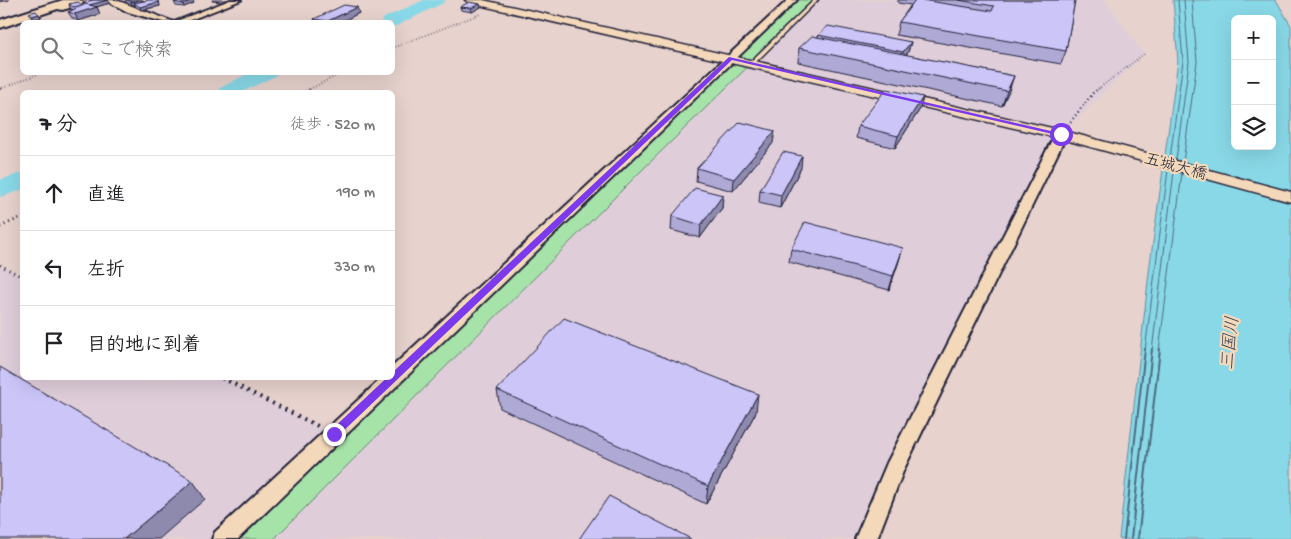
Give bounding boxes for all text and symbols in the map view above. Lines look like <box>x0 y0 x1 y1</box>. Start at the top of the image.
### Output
map controls <box>1231 15 1276 150</box>
button: + <box>1231 15 1276 60</box>
search box <box>20 20 395 75</box>
icon: search <box>38 34 66 62</box>
text: ここで検索 <box>78 40 173 63</box>
button: − <box>1231 60 1276 105</box>
button: layers <box>1231 105 1276 150</box>
text: 7 分 <box>40 114 77 139</box>
text: 徒歩 · 520 m <box>290 117 375 136</box>
route start <box>1050 123 1073 146</box>
street label: 五城大橋 <box>1142 150 1209 186</box>
icon: ahead <box>40 179 68 207</box>
text: 190 m <box>336 184 375 203</box>
text: 直進 <box>87 185 125 208</box>
icon: left <box>40 254 68 282</box>
text: 330 m <box>334 259 375 278</box>
text: 左折 <box>87 260 125 283</box>
water label: 三国川 <box>1218 315 1245 371</box>
icon: arrive <box>40 329 68 357</box>
text: 目的地に到着 <box>87 335 201 358</box>
route end <box>323 423 346 446</box>

